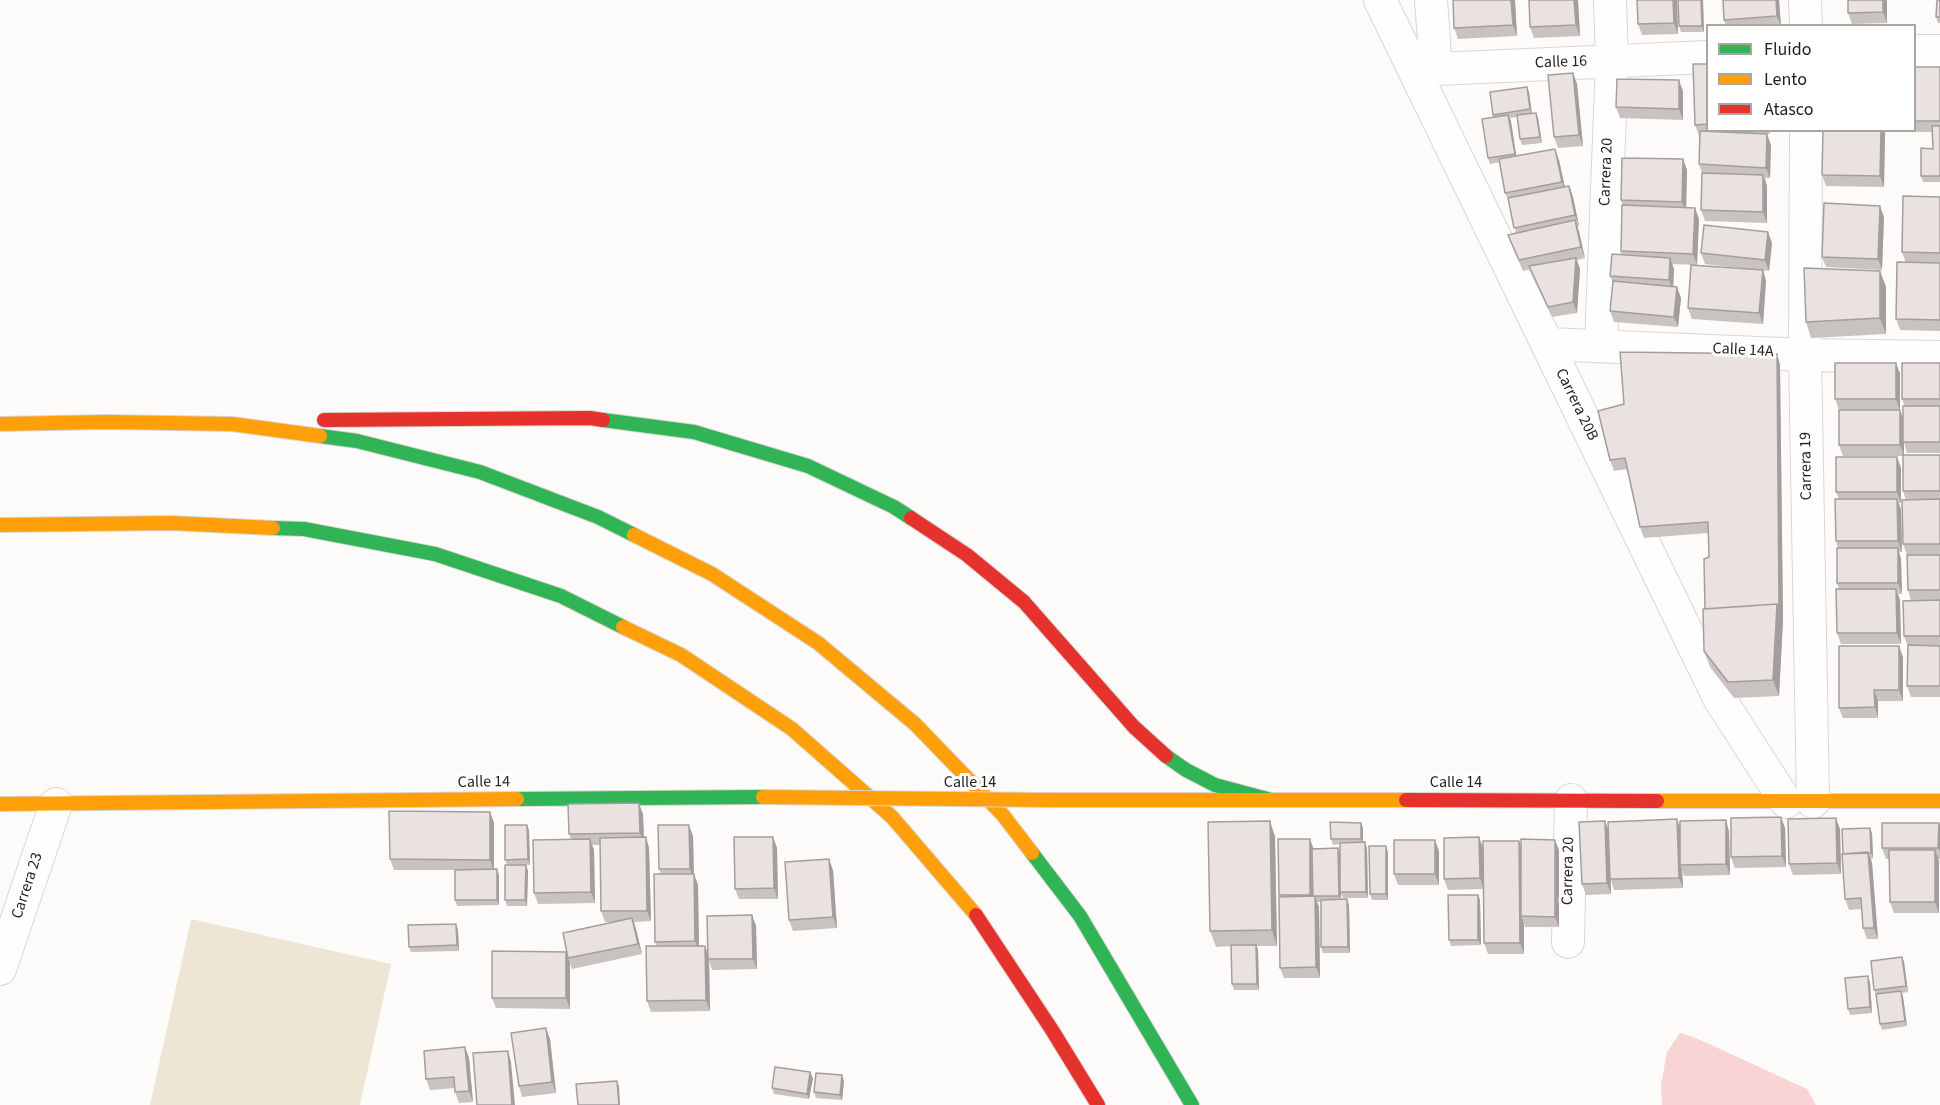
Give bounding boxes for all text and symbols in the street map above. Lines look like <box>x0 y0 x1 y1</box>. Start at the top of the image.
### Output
legend <box>1706 24 1916 132</box>
text: Fluido <box>1764 37 1811 62</box>
street label: Calle 16 <box>1534 52 1588 74</box>
text: Lento <box>1764 67 1807 92</box>
text: Atasco <box>1764 97 1813 122</box>
street label: Carrera 20 <box>1596 137 1618 207</box>
street label: Calle 14A <box>1712 340 1774 362</box>
street label: Carrera 20B <box>1550 366 1602 444</box>
street label: Carrera 19 <box>1797 432 1817 500</box>
street label: Calle 14 <box>458 773 510 793</box>
street label: Calle 14 <box>944 773 996 793</box>
street label: Calle 14 <box>1430 773 1482 793</box>
street label: Carrera 20 <box>1559 837 1579 905</box>
street label: Carrera 23 <box>8 850 48 922</box>

